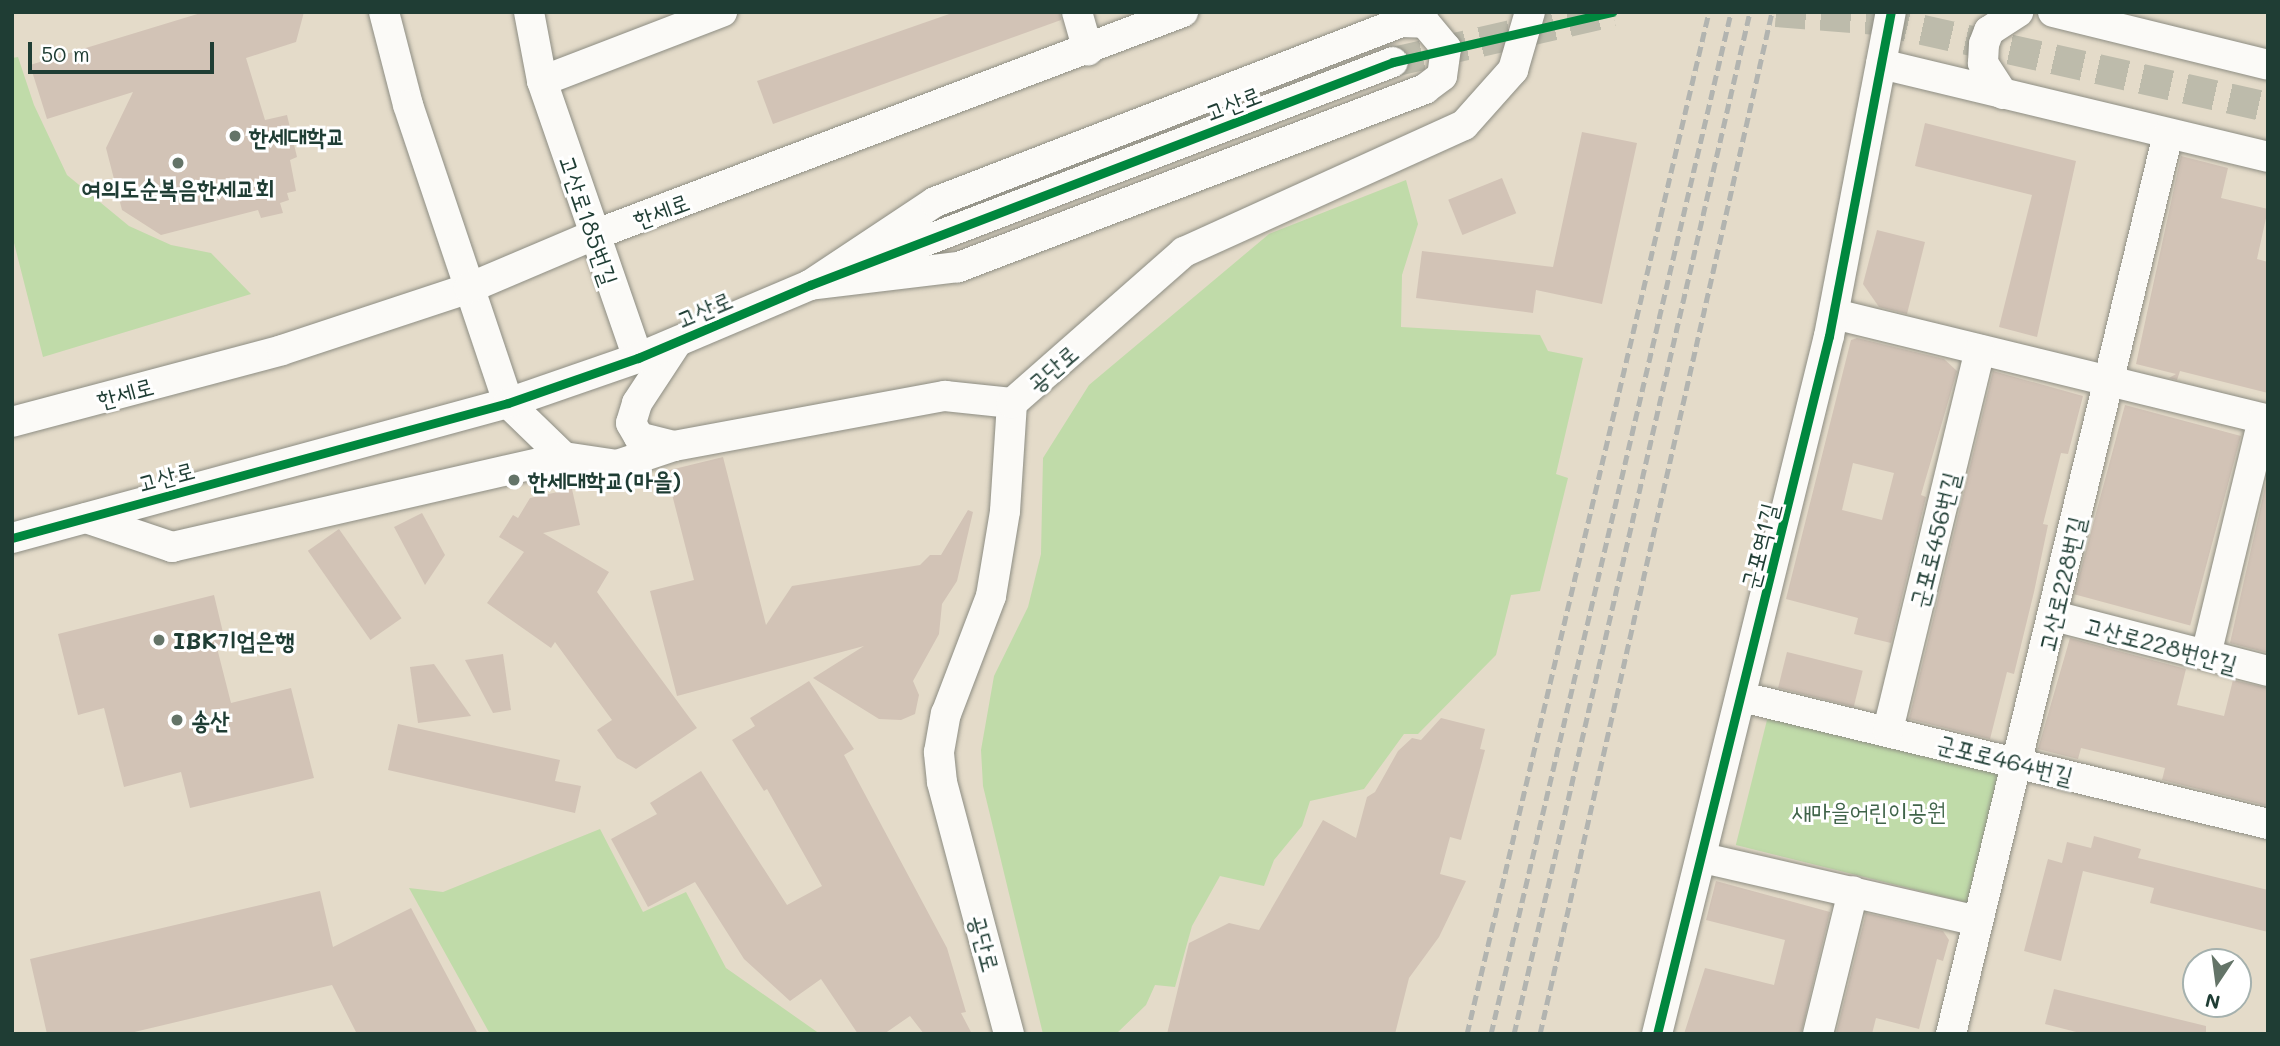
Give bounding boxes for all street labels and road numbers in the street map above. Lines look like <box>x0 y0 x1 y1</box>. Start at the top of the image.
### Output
street label: 고산로 <box>1201 79 1265 127</box>
street label: 고산로185번길 <box>553 151 625 289</box>
street label: 한세로 <box>629 187 693 233</box>
street label: 고산로 <box>672 284 736 334</box>
street label: 공단로 <box>1021 338 1083 398</box>
street label: 한세로 <box>93 371 157 413</box>
street label: 고산로 <box>134 455 198 497</box>
street label: 군포로456번길 <box>1903 469 1965 611</box>
street label: 군포역1길 <box>1734 500 1784 592</box>
street label: 고산로228번길 <box>2031 514 2091 654</box>
street label: 고산로228번안길 <box>2081 610 2241 678</box>
street label: 군포로464번길 <box>1934 728 2076 790</box>
street label: 공단로 <box>964 911 1006 975</box>

